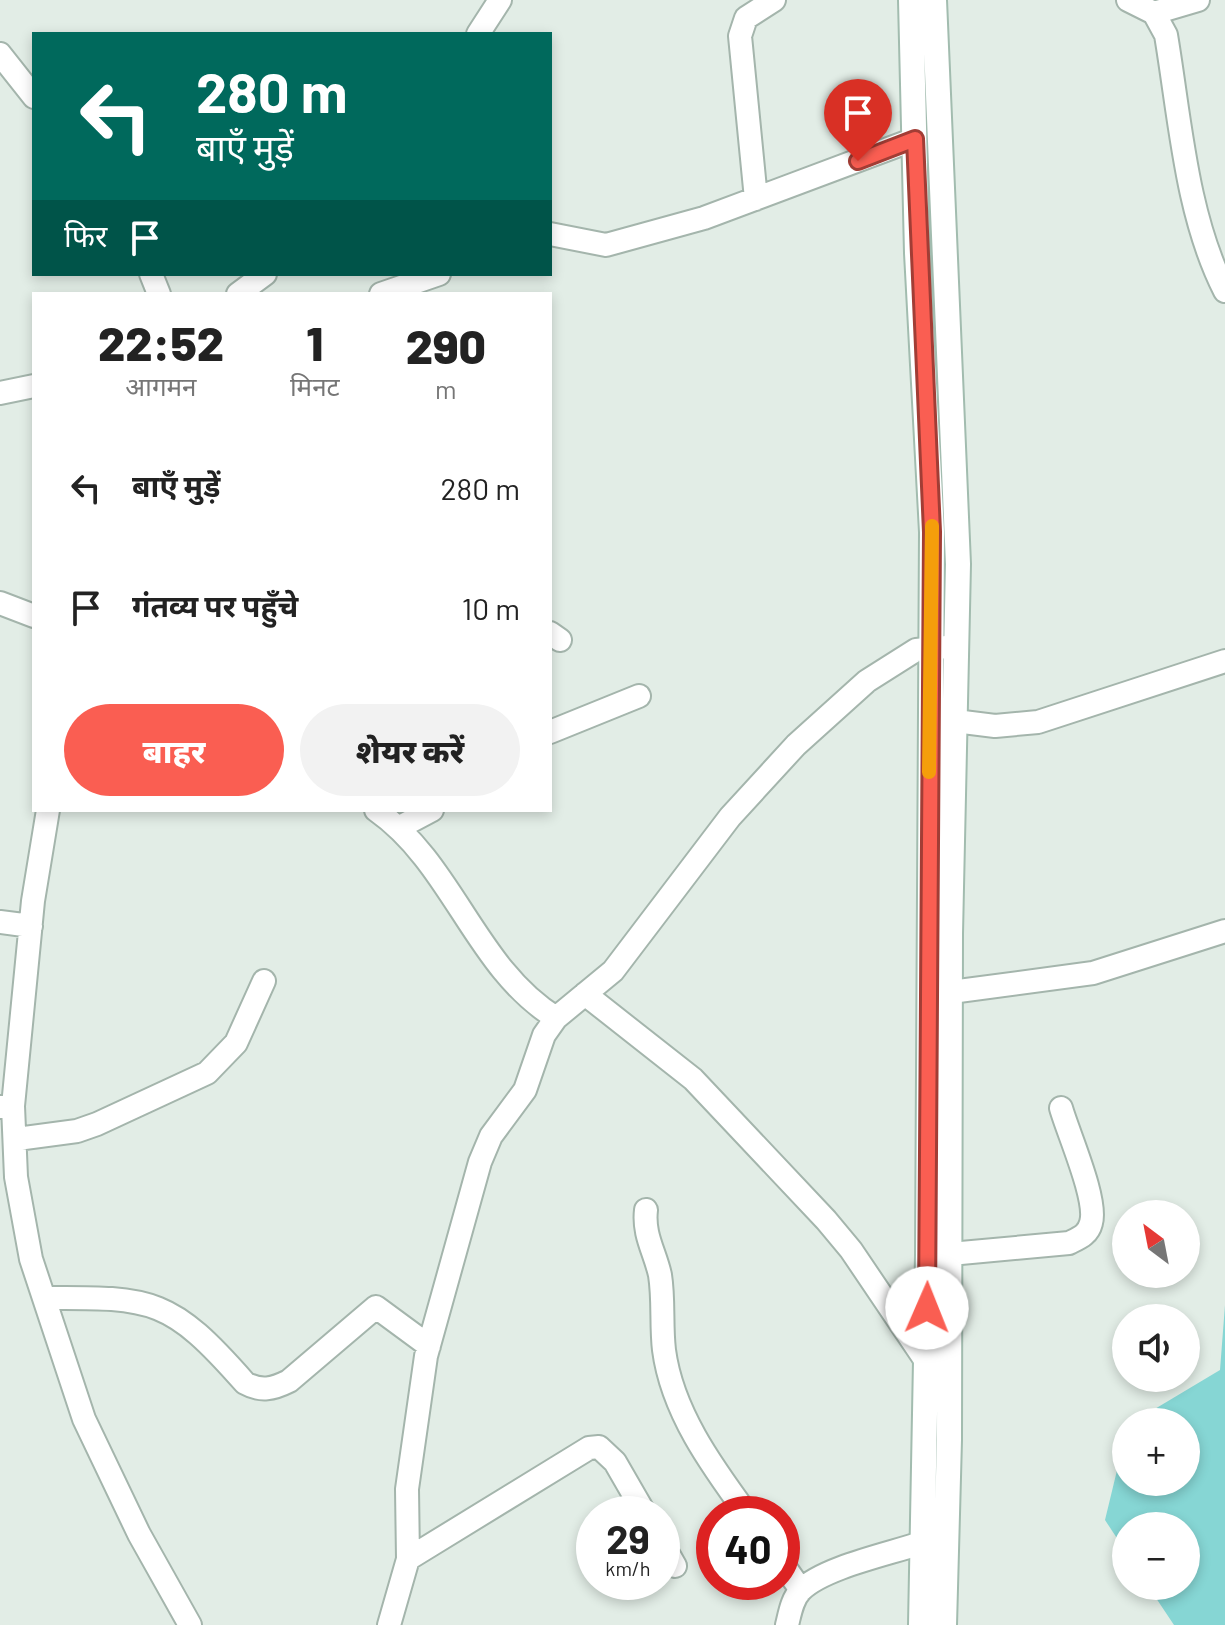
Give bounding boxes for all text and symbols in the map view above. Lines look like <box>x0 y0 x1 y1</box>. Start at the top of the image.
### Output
text: 280 m <box>196 57 348 124</box>
icon: left <box>64 64 168 168</box>
pin <box>824 79 892 161</box>
icon: arrive <box>836 91 880 135</box>
text: बाएँ मुड़ें <box>196 125 294 168</box>
icon: arrive <box>123 216 167 260</box>
text: फिर <box>64 217 107 253</box>
text: 22:52 <box>98 313 224 371</box>
text: 1 <box>306 313 323 371</box>
text: 290 <box>406 316 486 374</box>
text: आगमन <box>125 370 197 401</box>
text: मिनट <box>290 370 340 401</box>
text: m <box>435 373 457 404</box>
icon: left <box>64 466 108 510</box>
text: बाएँ मुड़ें <box>132 467 220 503</box>
text: 280 m <box>441 470 520 506</box>
icon: arrive <box>64 586 108 630</box>
text: गंतव्य पर पहुँचे <box>132 587 298 623</box>
text: 10 m <box>462 590 520 626</box>
button: बाहर <box>64 704 284 796</box>
button: शेयर करें <box>300 704 520 796</box>
north arrow <box>1112 1200 1200 1288</box>
map controls <box>1112 1200 1200 1600</box>
position arrow <box>885 1266 969 1350</box>
button: sound <box>1112 1304 1200 1392</box>
button: + <box>1112 1408 1200 1496</box>
speed limit sign: 40 <box>696 1496 800 1600</box>
button: − <box>1112 1512 1200 1600</box>
text: 29 <box>606 1514 650 1562</box>
text: km/h <box>605 1556 651 1580</box>

